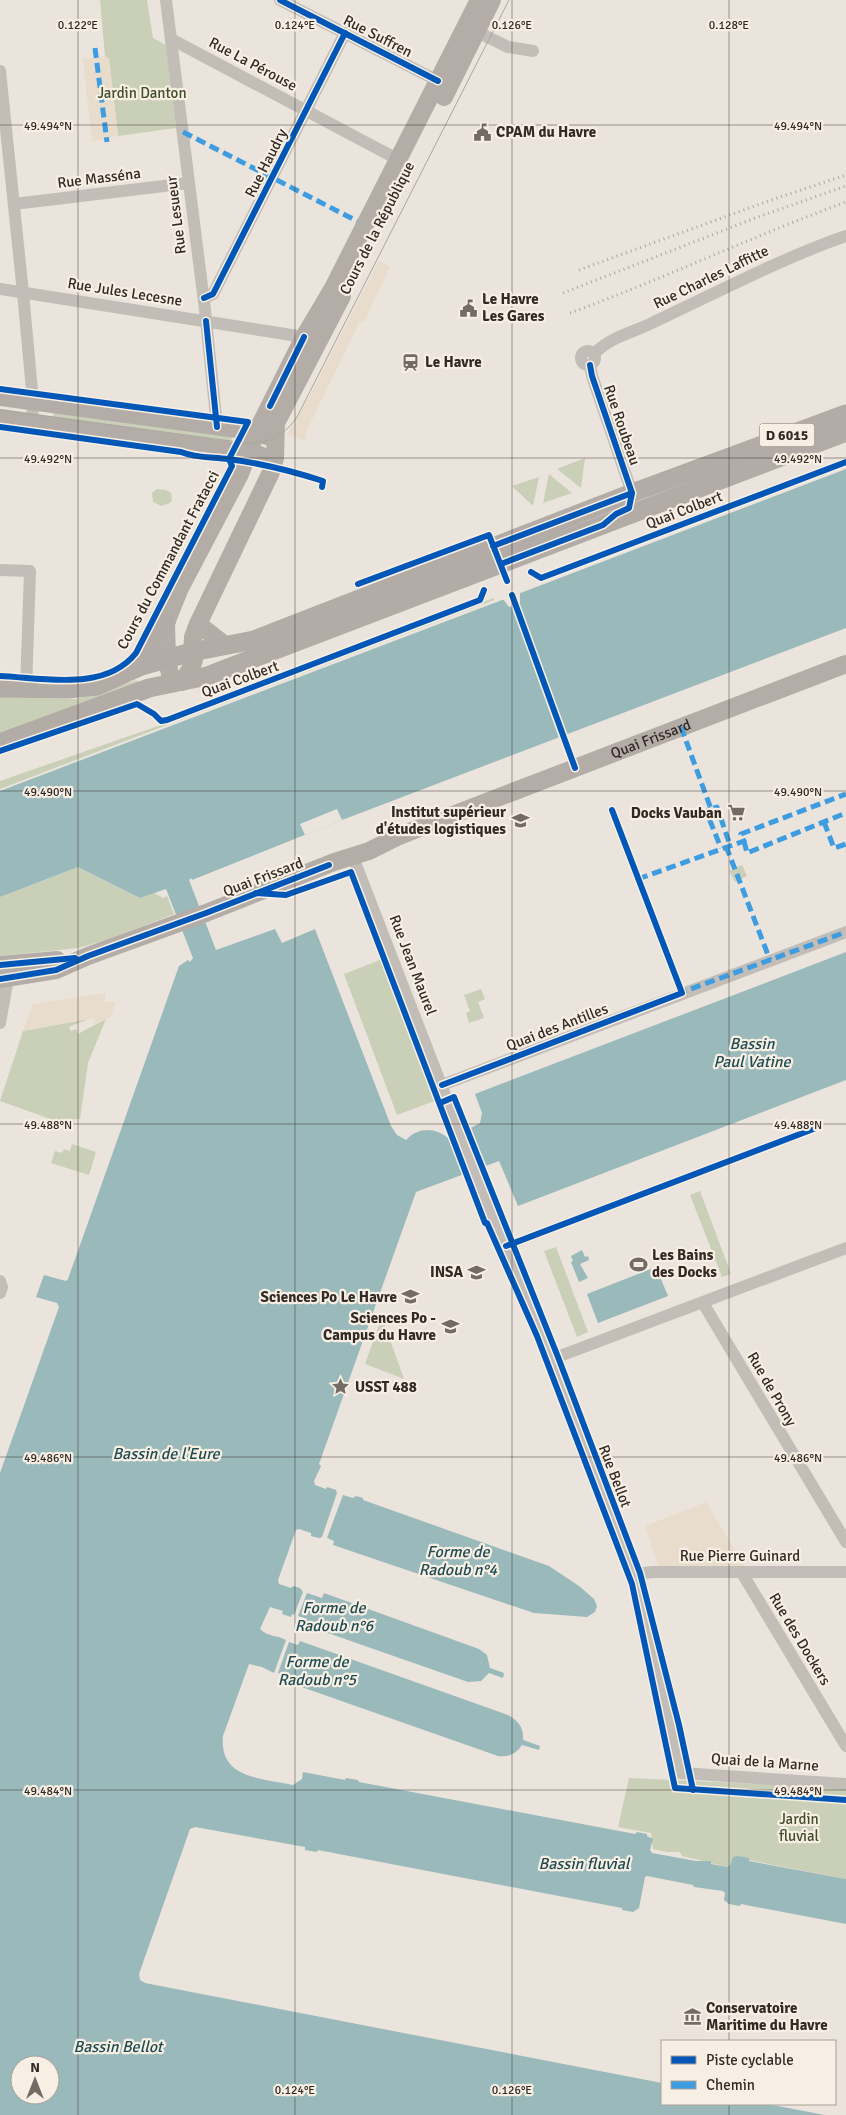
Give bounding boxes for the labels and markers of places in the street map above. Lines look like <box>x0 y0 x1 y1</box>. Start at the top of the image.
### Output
public building icon: CPAM du Havre <box>472 122 492 142</box>
place label: CPAM du Havre <box>496 123 596 141</box>
place label: Le Havre Les Gares <box>482 290 545 325</box>
public building icon: Le Havre Les Gares <box>458 298 478 318</box>
station icon: Le Havre <box>401 352 421 372</box>
place label: Le Havre <box>425 353 482 371</box>
place label: Institut supérieur d'études logistiques <box>376 803 506 838</box>
supermarket icon: Docks Vauban <box>726 803 746 823</box>
place label: Docks Vauban <box>631 804 722 822</box>
school or university icon: Institut supérieur d'études logistiques <box>510 811 530 831</box>
place label: Les Bains des Docks <box>652 1246 717 1281</box>
sports icon: Les Bains des Docks <box>628 1254 648 1274</box>
school or university icon: INSA <box>467 1262 487 1282</box>
place label: INSA <box>430 1263 463 1281</box>
school or university icon: Sciences Po Le Havre <box>401 1287 421 1307</box>
place label: Sciences Po Le Havre <box>261 1288 397 1306</box>
place label: Sciences Po - Campus du Havre <box>323 1309 436 1344</box>
school or university icon: Sciences Po - Campus du Havre <box>440 1317 460 1337</box>
place icon: USST 488 <box>331 1377 351 1397</box>
place label: USST 488 <box>355 1378 417 1396</box>
place label: Conservatoire Maritime du Havre <box>706 1999 828 2034</box>
museum icon: Conservatoire Maritime du Havre <box>682 2007 702 2027</box>

